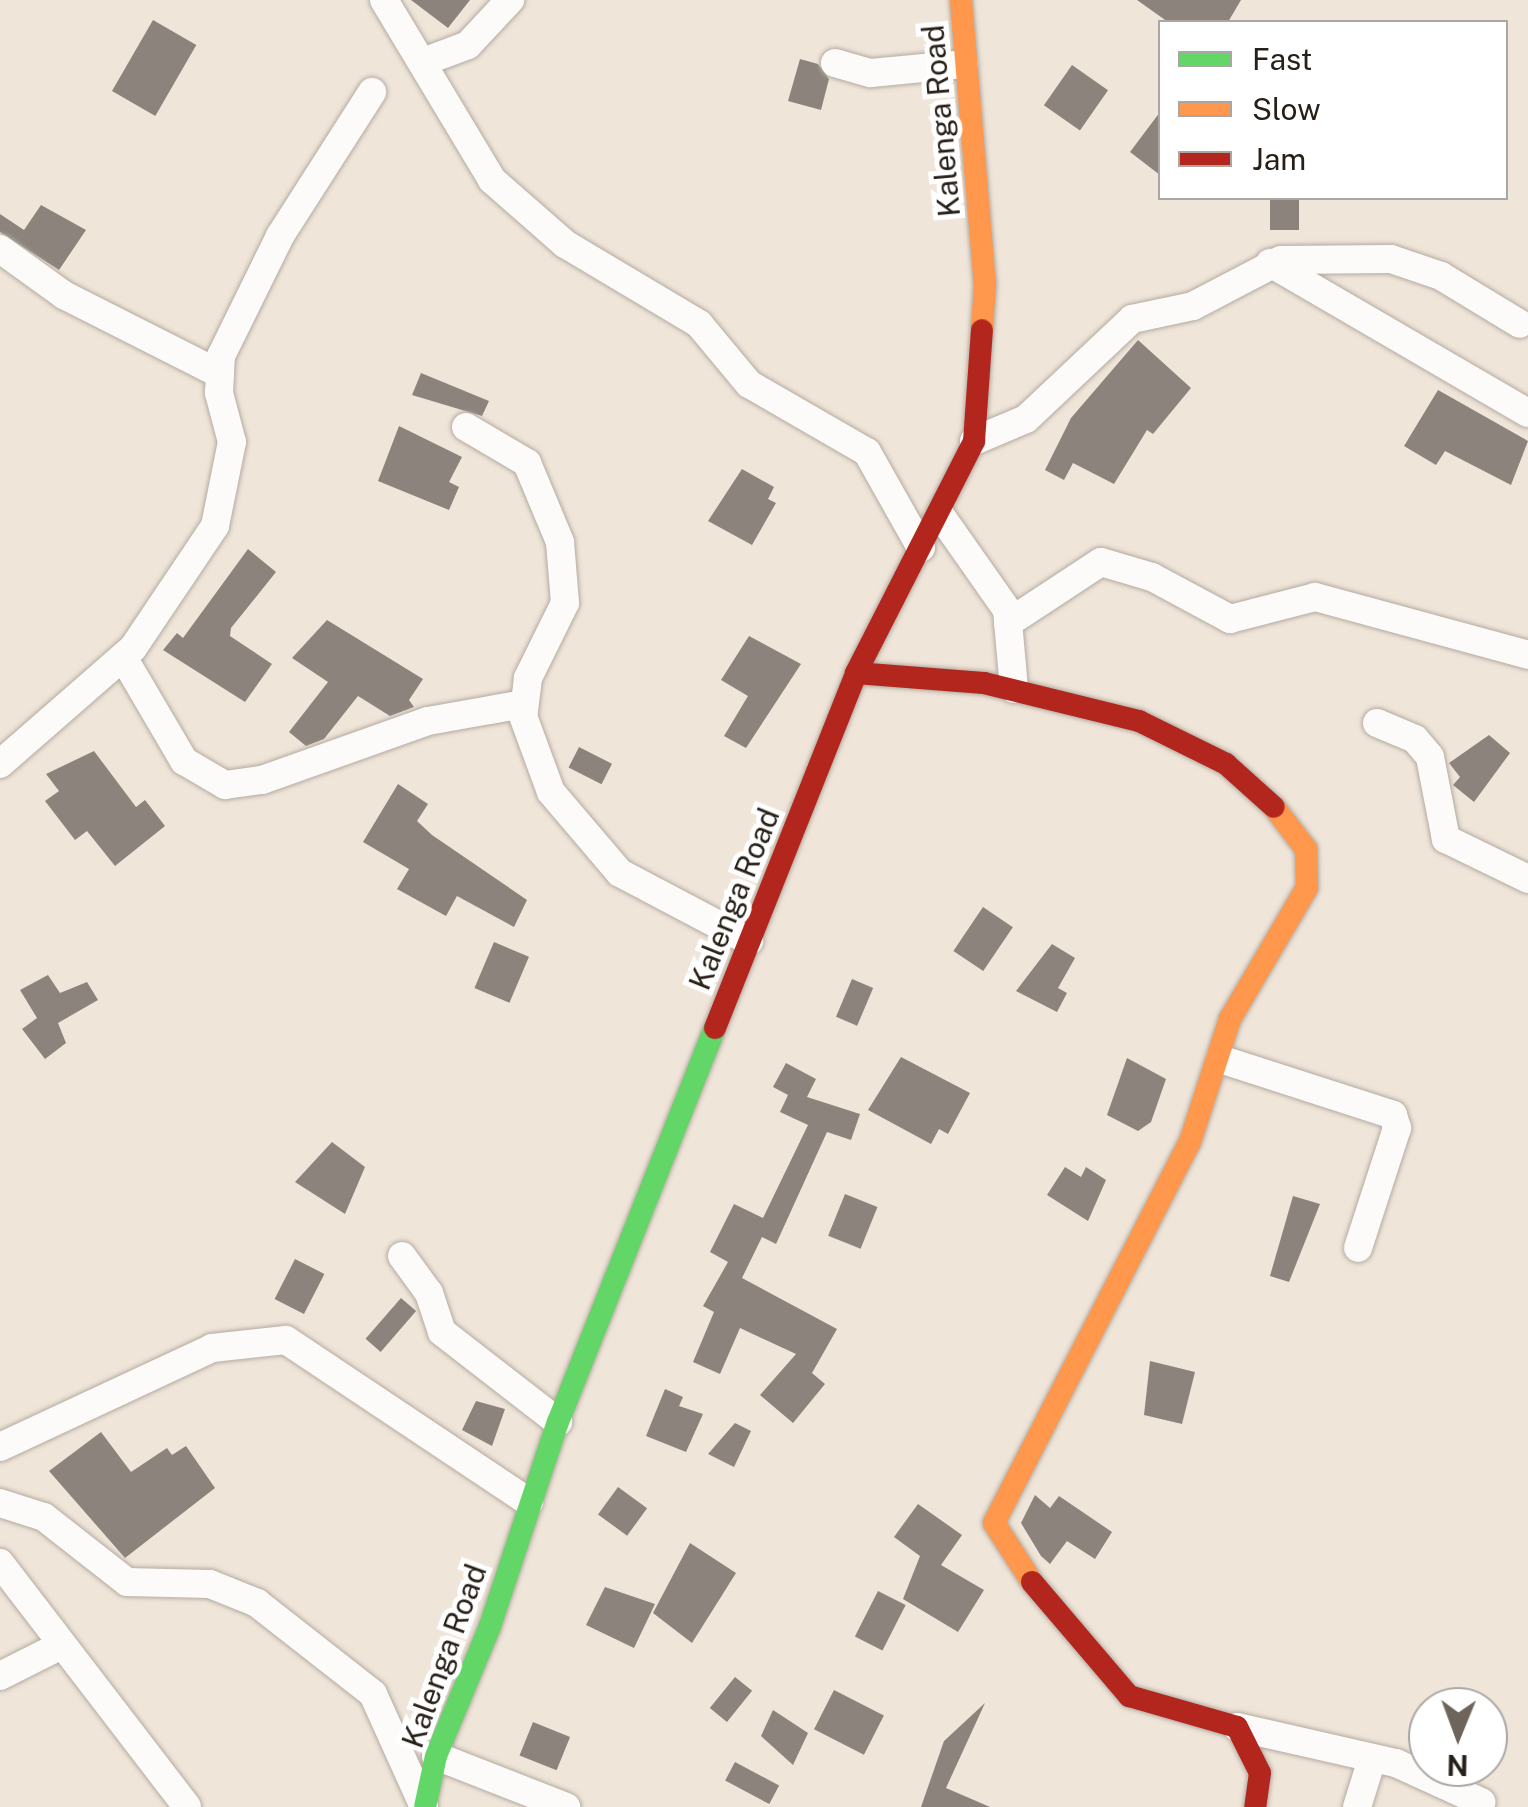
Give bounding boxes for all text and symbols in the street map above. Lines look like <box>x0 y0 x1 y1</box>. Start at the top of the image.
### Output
legend <box>1158 20 1508 200</box>
street label: Kalenga Road <box>915 24 967 218</box>
text: Fast <box>1252 41 1312 77</box>
text: Slow <box>1252 91 1321 127</box>
text: Jam <box>1252 141 1306 177</box>
street label: Kalenga Road <box>681 803 787 995</box>
street label: Kalenga Road <box>394 1559 494 1753</box>
north arrow <box>1408 1687 1508 1787</box>
text: N <box>1446 1749 1469 1782</box>

